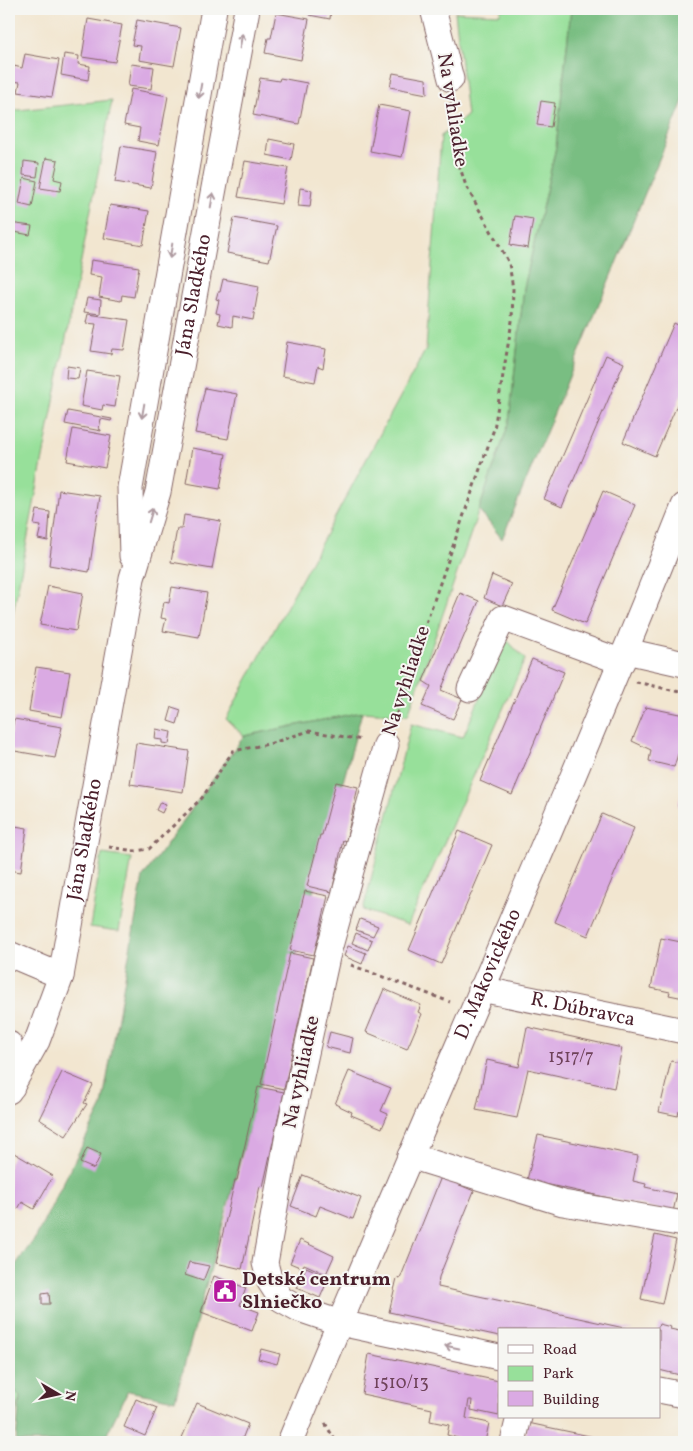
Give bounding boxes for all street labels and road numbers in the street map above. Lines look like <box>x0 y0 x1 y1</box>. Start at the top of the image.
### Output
street label: Na vyhliadke <box>429 51 475 169</box>
street label: Jána Sladkého <box>169 232 219 358</box>
street label: Na vyhliadke <box>376 622 438 740</box>
street label: Jána Sladkého <box>61 777 110 903</box>
street label: D. Makovického <box>448 904 529 1044</box>
street label: R. Dúbravca <box>528 986 638 1035</box>
street label: Na vyhliadke <box>276 1013 328 1131</box>

